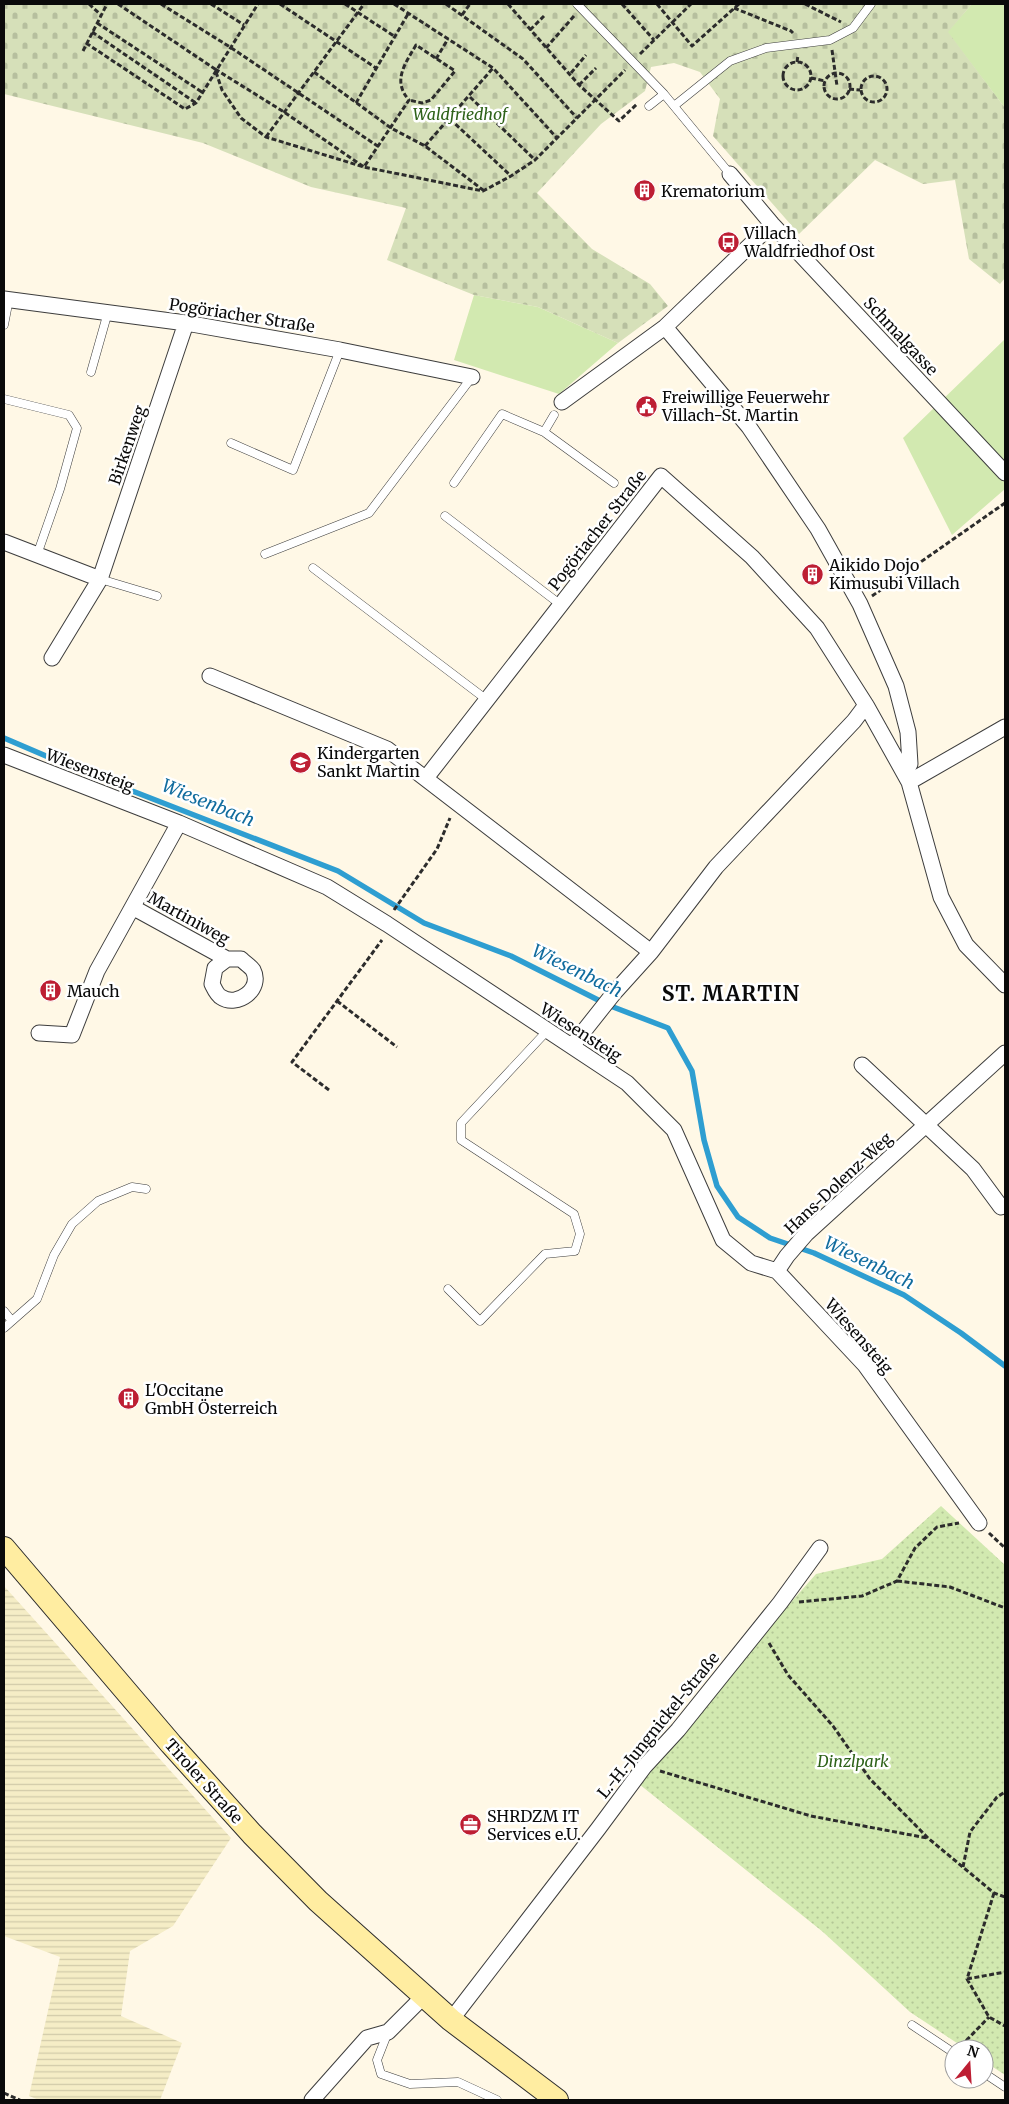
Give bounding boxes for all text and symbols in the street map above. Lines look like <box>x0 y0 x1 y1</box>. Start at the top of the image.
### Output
park label: Waldfriedhof <box>413 104 509 124</box>
building icon: Krematorium <box>633 179 657 203</box>
place label: Krematorium <box>661 181 765 201</box>
place label: Villach Waldfriedhof Ost <box>743 223 875 261</box>
bus stop icon: Villach Waldfriedhof Ost <box>716 230 740 254</box>
street label: Schmalgasse <box>860 293 942 379</box>
street label: Pogöriacher Straße <box>168 294 316 336</box>
place label: Freiwillige Feuerwehr Villach-St. Martin <box>661 387 830 425</box>
public building icon: Freiwillige Feuerwehr Villach-St. Martin <box>634 394 658 418</box>
street label: Birkenweg <box>104 402 150 487</box>
street label: Pogöriacher Straße <box>544 466 650 594</box>
place label: Aikido Dojo Kimusubi Villach <box>828 555 960 593</box>
building icon: Aikido Dojo Kimusubi Villach <box>801 562 825 586</box>
place label: Kindergarten Sankt Martin <box>317 743 420 781</box>
street label: Wiesensteig <box>42 744 137 796</box>
school or university icon: Kindergarten Sankt Martin <box>289 750 313 774</box>
water label: Wiesenbach <box>159 774 258 832</box>
street label: Martiniweg <box>145 887 234 949</box>
water label: Wiesenbach <box>528 939 626 1002</box>
building icon: Mauch <box>39 979 63 1003</box>
district label: ST. MARTIN <box>662 980 800 1007</box>
place label: Mauch <box>67 981 120 1001</box>
street label: Wiesensteig <box>536 998 626 1066</box>
street label: Hans-Dolenz-Weg <box>780 1128 896 1238</box>
water label: Wiesenbach <box>820 1231 918 1294</box>
street label: Wiesensteig <box>820 1294 897 1378</box>
place label: L'Occitane GmbH Österreich <box>145 1380 278 1418</box>
building icon: L'Occitane GmbH Österreich <box>117 1387 141 1411</box>
street label: L.-H.-Jungnickel-Straße <box>593 1648 723 1802</box>
street label: Tiroler Straße <box>161 1735 247 1827</box>
park label: Dinzlpark <box>816 1751 889 1771</box>
place label: SHRDZM IT Services e.U. <box>487 1806 581 1844</box>
office icon: SHRDZM IT Services e.U. <box>459 1813 483 1837</box>
north arrow <box>944 2039 994 2089</box>
text: N <box>965 2041 981 2062</box>

